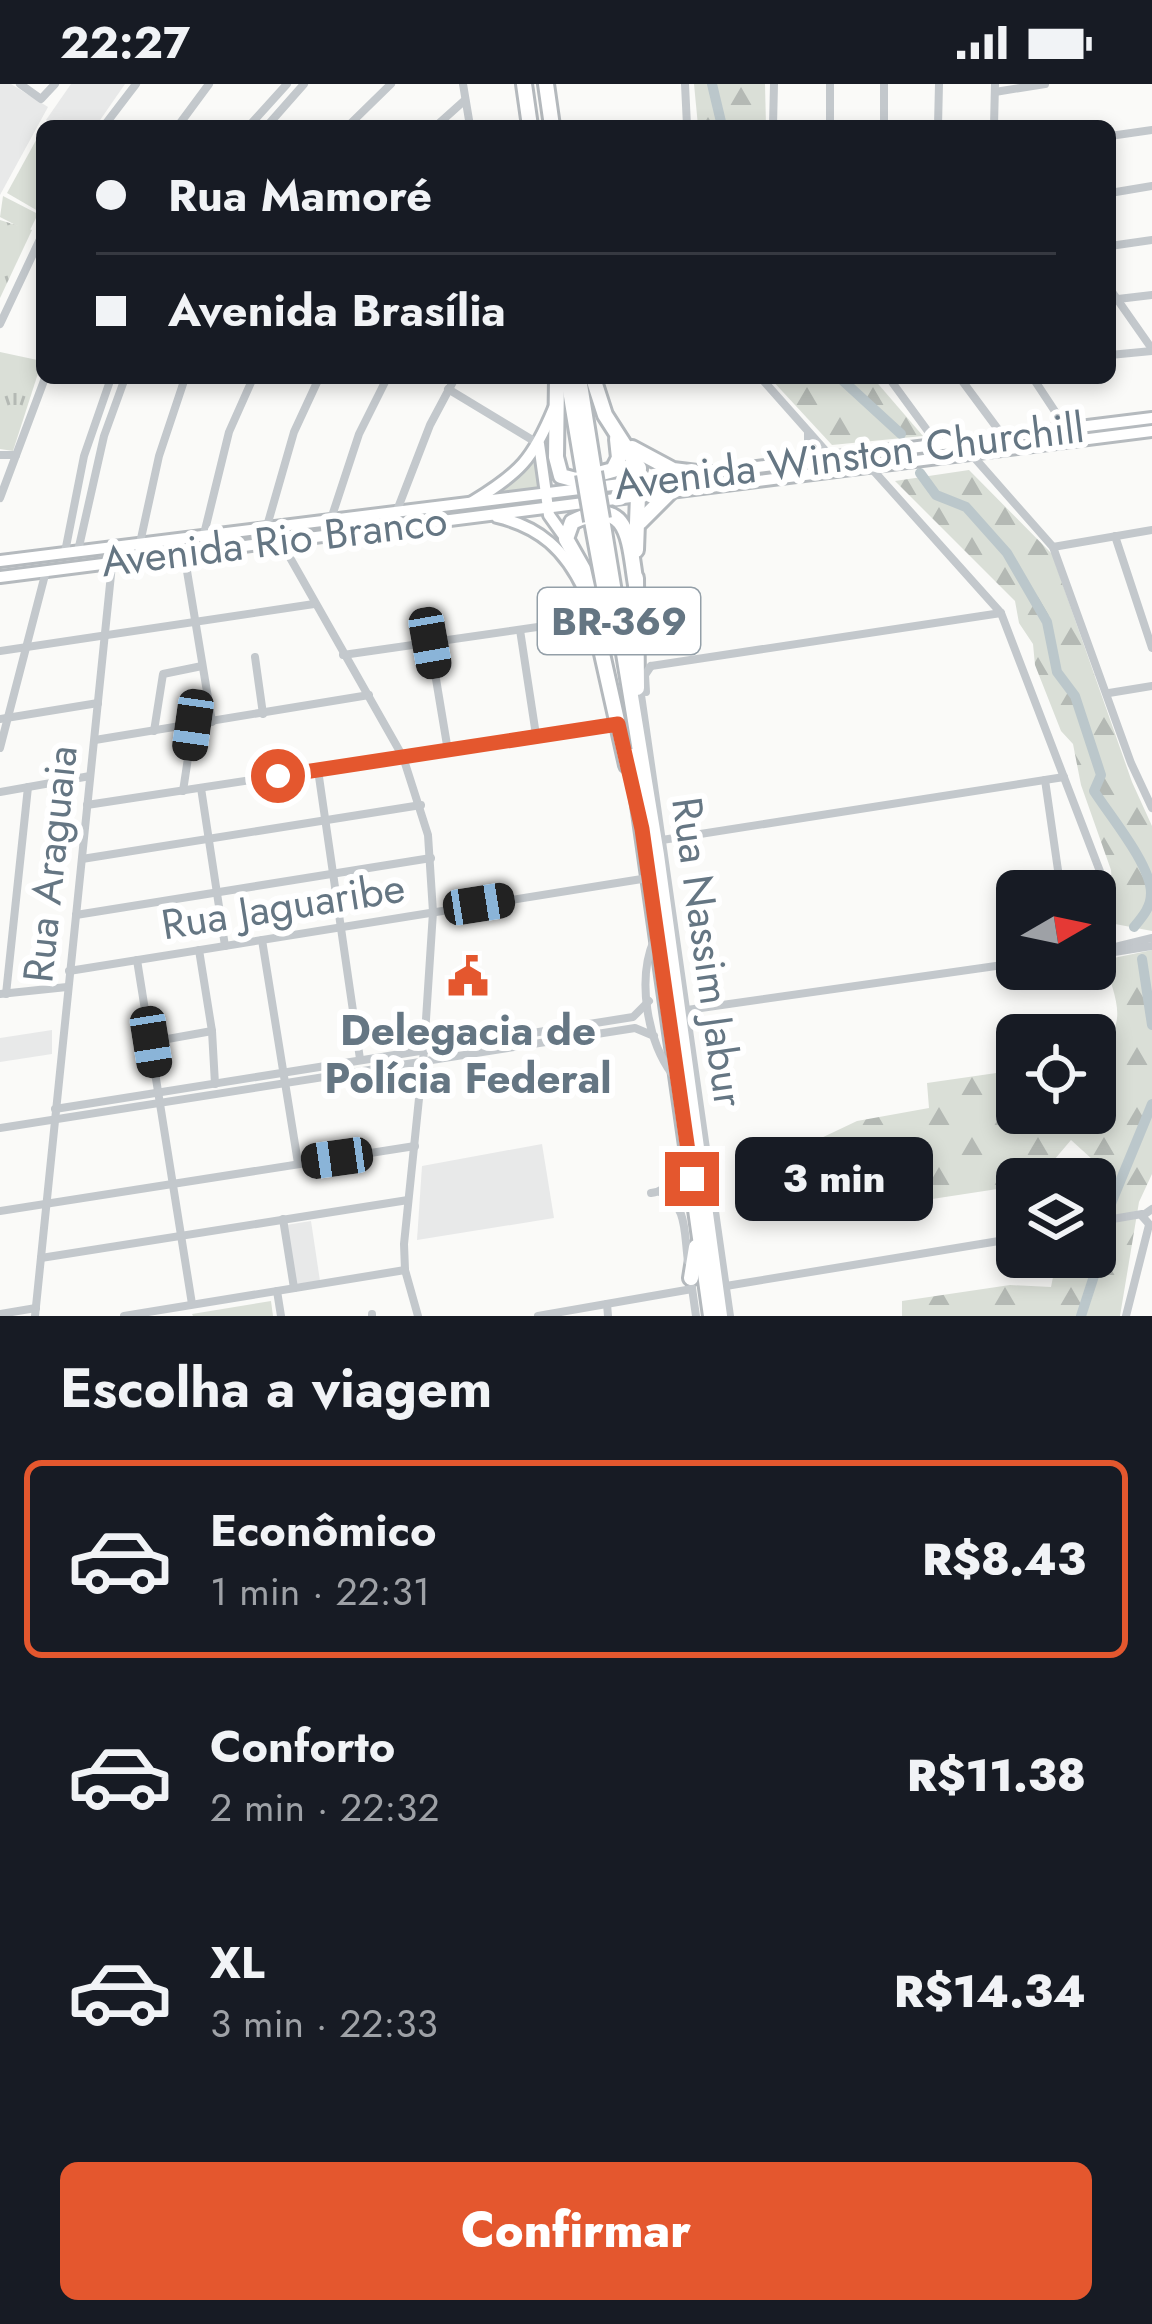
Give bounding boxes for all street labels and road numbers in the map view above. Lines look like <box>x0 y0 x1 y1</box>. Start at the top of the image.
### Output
street label: Avenida Winston Churchill <box>611 397 1087 515</box>
street label: Avenida Rio Branco <box>98 490 450 592</box>
road number: BR-369 <box>538 588 700 654</box>
street label: Rua Araguaia <box>7 742 93 986</box>
street label: Rua Nassim Jabur <box>656 793 760 1111</box>
street label: Rua Jaguaribe <box>157 857 409 955</box>

